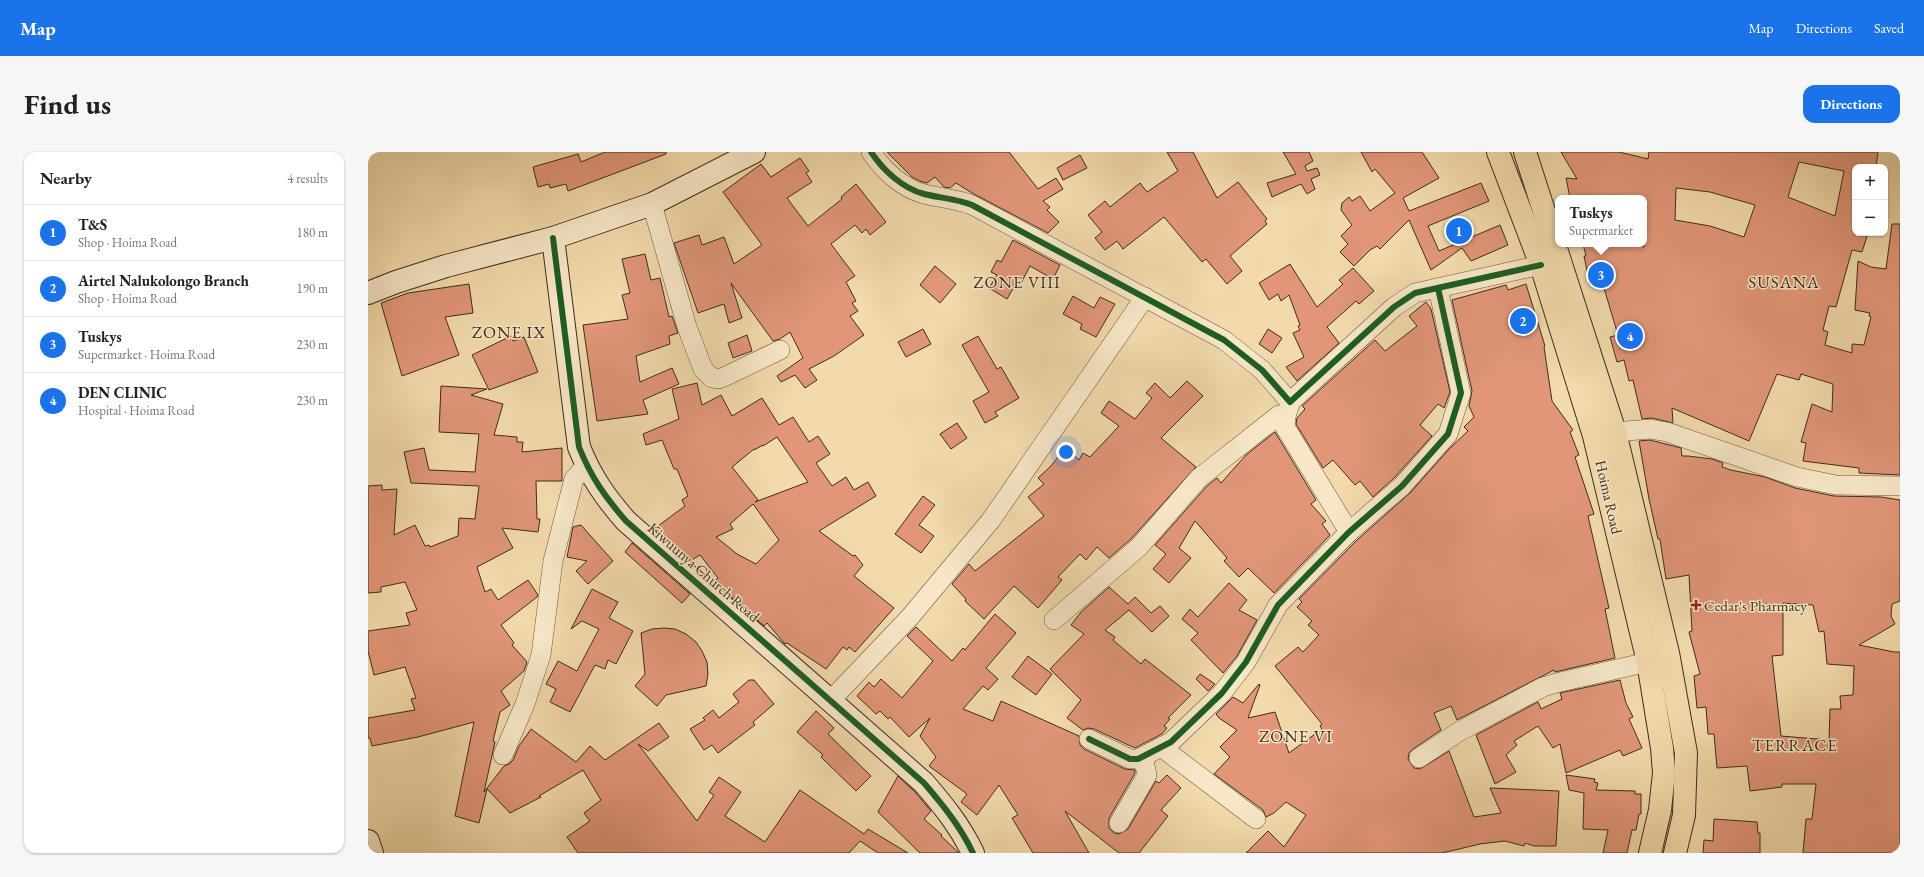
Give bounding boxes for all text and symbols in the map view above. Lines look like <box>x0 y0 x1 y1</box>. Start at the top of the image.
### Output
text: Map <box>20 16 56 41</box>
text: Map <box>1748 19 1774 37</box>
text: Directions <box>1796 19 1852 37</box>
text: Saved <box>1874 19 1904 37</box>
button: Directions <box>1803 85 1900 123</box>
text: Find us <box>24 86 111 122</box>
map controls <box>1852 164 1888 236</box>
button: + <box>1852 164 1888 200</box>
text: Nearby <box>40 167 92 189</box>
text: 4 results <box>287 170 328 187</box>
popup <box>1555 195 1647 247</box>
button: − <box>1852 200 1888 236</box>
text: Tuskys <box>1569 203 1613 222</box>
text: T&S <box>78 215 107 234</box>
pin: 1 <box>1446 216 1472 246</box>
text: Supermarket <box>1569 222 1633 239</box>
text: 1 <box>50 224 56 241</box>
text: 180 m <box>297 224 328 241</box>
text: Shop · Hoima Road <box>78 234 177 251</box>
pin: 3 <box>1588 260 1614 290</box>
text: Airtel Nalukolongo Branch <box>78 271 249 290</box>
district label: ZONE VIII <box>973 271 1061 293</box>
district label: SUSANA <box>1748 271 1820 293</box>
text: 2 <box>50 280 56 297</box>
text: 190 m <box>297 280 328 297</box>
text: Shop · Hoima Road <box>78 290 177 307</box>
pin: 2 <box>1510 306 1536 336</box>
district label: ZONE IX <box>472 321 546 343</box>
pin: 4 <box>1617 321 1643 351</box>
text: Tuskys <box>78 327 122 346</box>
text: 3 <box>50 336 56 353</box>
text: 230 m <box>297 336 328 353</box>
text: Supermarket · Hoima Road <box>78 346 215 363</box>
text: DEN CLINIC <box>78 383 167 402</box>
text: 4 <box>50 392 56 409</box>
text: 230 m <box>297 392 328 409</box>
text: Hospital · Hoima Road <box>78 402 195 419</box>
your location <box>1056 442 1076 462</box>
street label: Hoima Road <box>1591 458 1627 536</box>
street label: Kiwuunya Church Road <box>644 518 764 626</box>
place label: Cedar's Pharmacy <box>1704 596 1807 615</box>
marker: Cedar's Pharmacy <box>1691 600 1701 610</box>
district label: ZONE VI <box>1259 725 1333 747</box>
district label: TERRACE <box>1752 734 1838 756</box>

